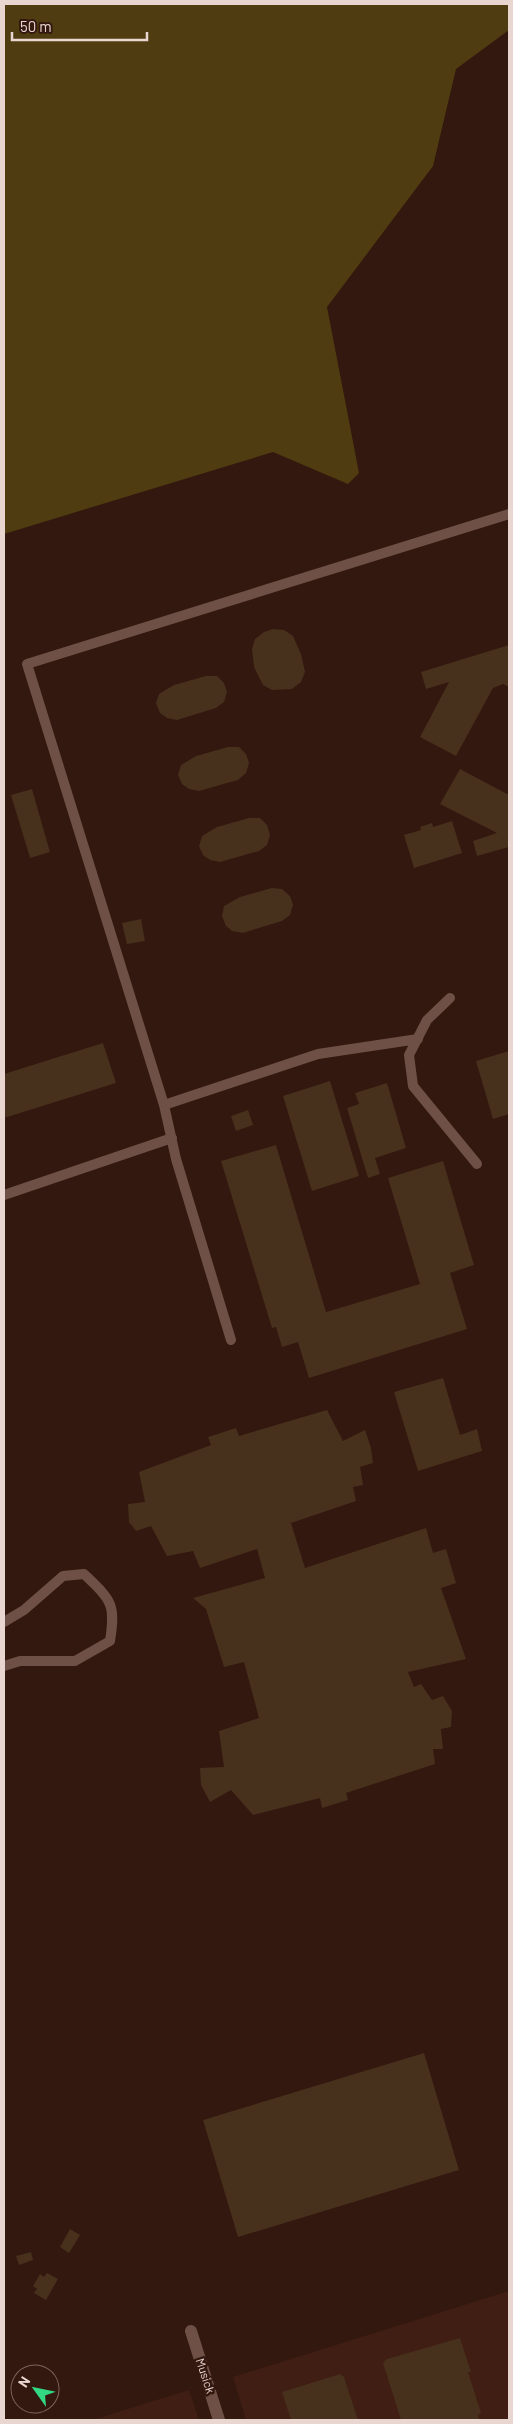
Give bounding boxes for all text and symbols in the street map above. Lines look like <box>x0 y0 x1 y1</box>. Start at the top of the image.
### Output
scale bar <box>12 10 148 42</box>
text: 50 m <box>20 17 52 35</box>
street label: Musick <box>194 2356 218 2395</box>
north arrow <box>10 2364 60 2414</box>
text: N <box>14 2373 33 2390</box>

